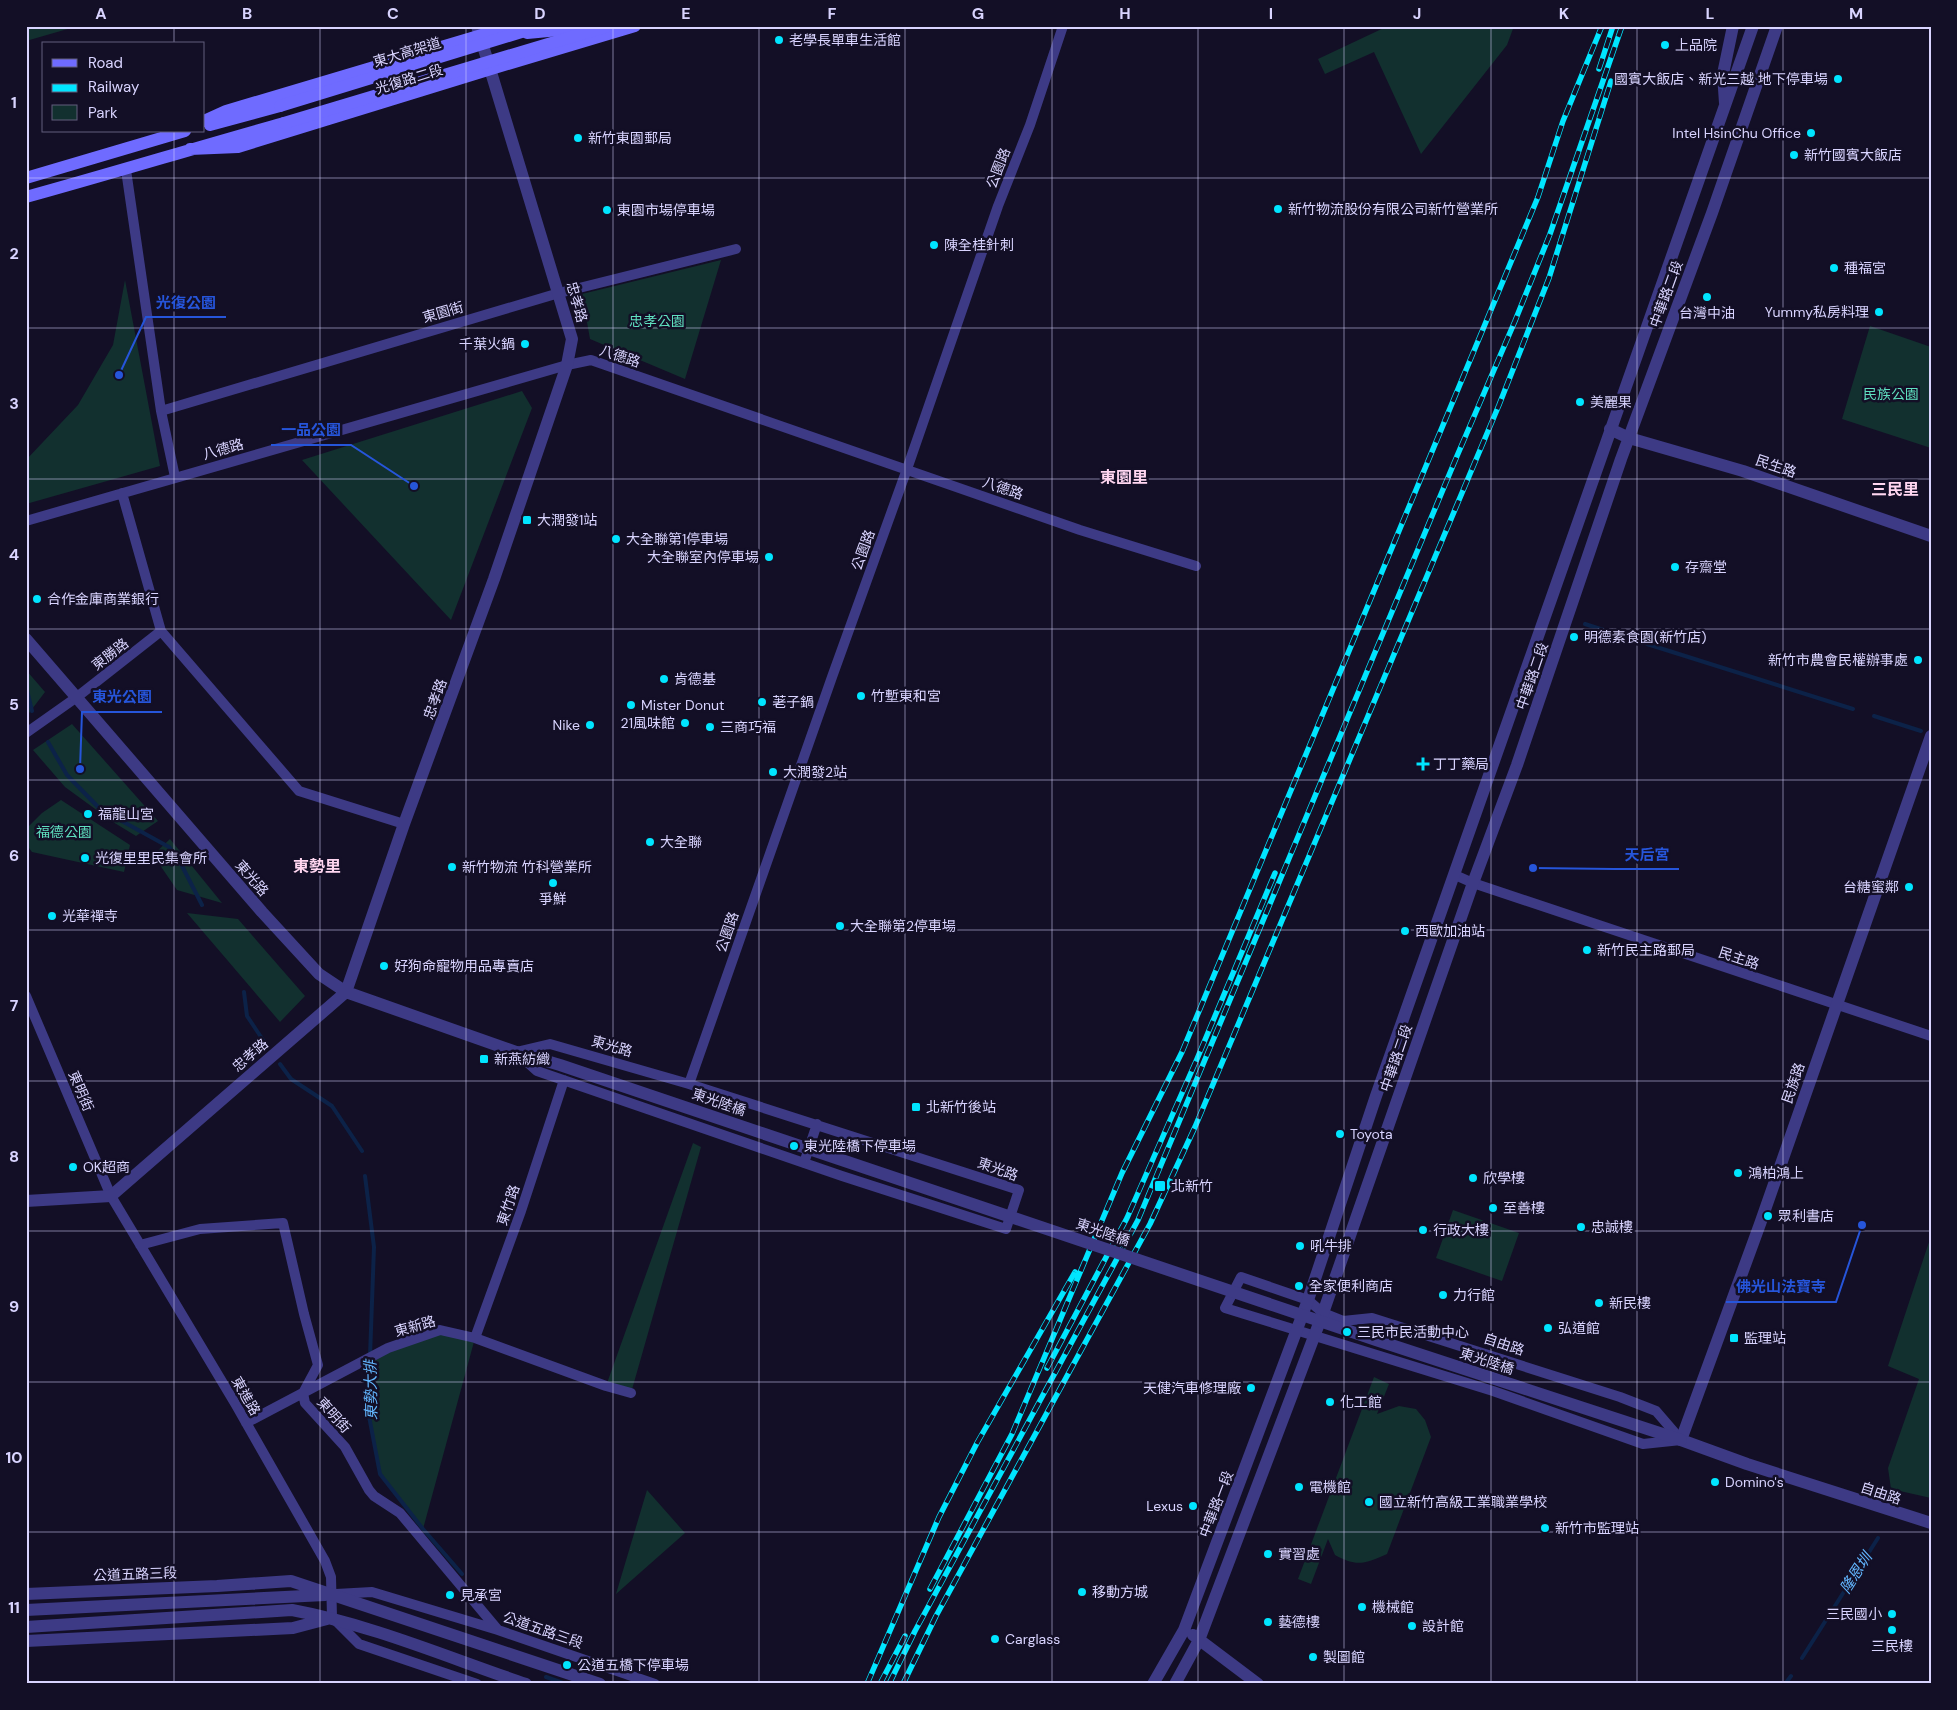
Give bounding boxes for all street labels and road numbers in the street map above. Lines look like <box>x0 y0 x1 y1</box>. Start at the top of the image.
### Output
street label: 東大高架道 <box>371 33 443 71</box>
street label: 光復路二段 <box>373 60 445 98</box>
street label: 公園路 <box>982 145 1014 191</box>
street label: 中華路二段 <box>1646 258 1686 330</box>
street label: 忠孝路 <box>563 279 591 325</box>
street label: 東園街 <box>420 298 466 326</box>
street label: 八德路 <box>597 341 643 371</box>
street label: 八德路 <box>200 435 246 463</box>
street label: 民生路 <box>1753 451 1799 481</box>
street label: 八德路 <box>980 473 1026 503</box>
street label: 公園路 <box>847 527 879 573</box>
street label: 東勝路 <box>88 634 132 674</box>
street label: 中華路二段 <box>1512 640 1552 712</box>
street label: 忠孝路 <box>419 676 451 722</box>
street label: 東光路 <box>231 856 273 900</box>
street label: 公園路 <box>712 909 742 955</box>
street label: 民主路 <box>1716 943 1762 973</box>
street label: 中華路二段 <box>1376 1022 1416 1094</box>
street label: 東光路 <box>589 1032 635 1060</box>
street label: 忠孝路 <box>228 1034 272 1076</box>
street label: 民族路 <box>1778 1060 1808 1106</box>
street label: 東明街 <box>65 1068 97 1114</box>
street label: 東光陸橋 <box>690 1084 748 1120</box>
street label: 東光路 <box>975 1153 1021 1185</box>
street label: 東竹路 <box>493 1182 523 1228</box>
street label: 東光陸橋 <box>1074 1214 1132 1250</box>
street label: 東新路 <box>392 1312 438 1340</box>
street label: 自由路 <box>1481 1329 1527 1359</box>
street label: 東光陸橋 <box>1458 1344 1516 1378</box>
street label: 東進路 <box>228 1373 264 1419</box>
street label: 東明街 <box>313 1393 355 1437</box>
street label: 中華路一段 <box>1195 1468 1237 1540</box>
street label: 自由路 <box>1858 1478 1904 1508</box>
street label: 公道五路三段 <box>93 1564 177 1584</box>
street label: 公道五路三段 <box>500 1608 586 1652</box>

